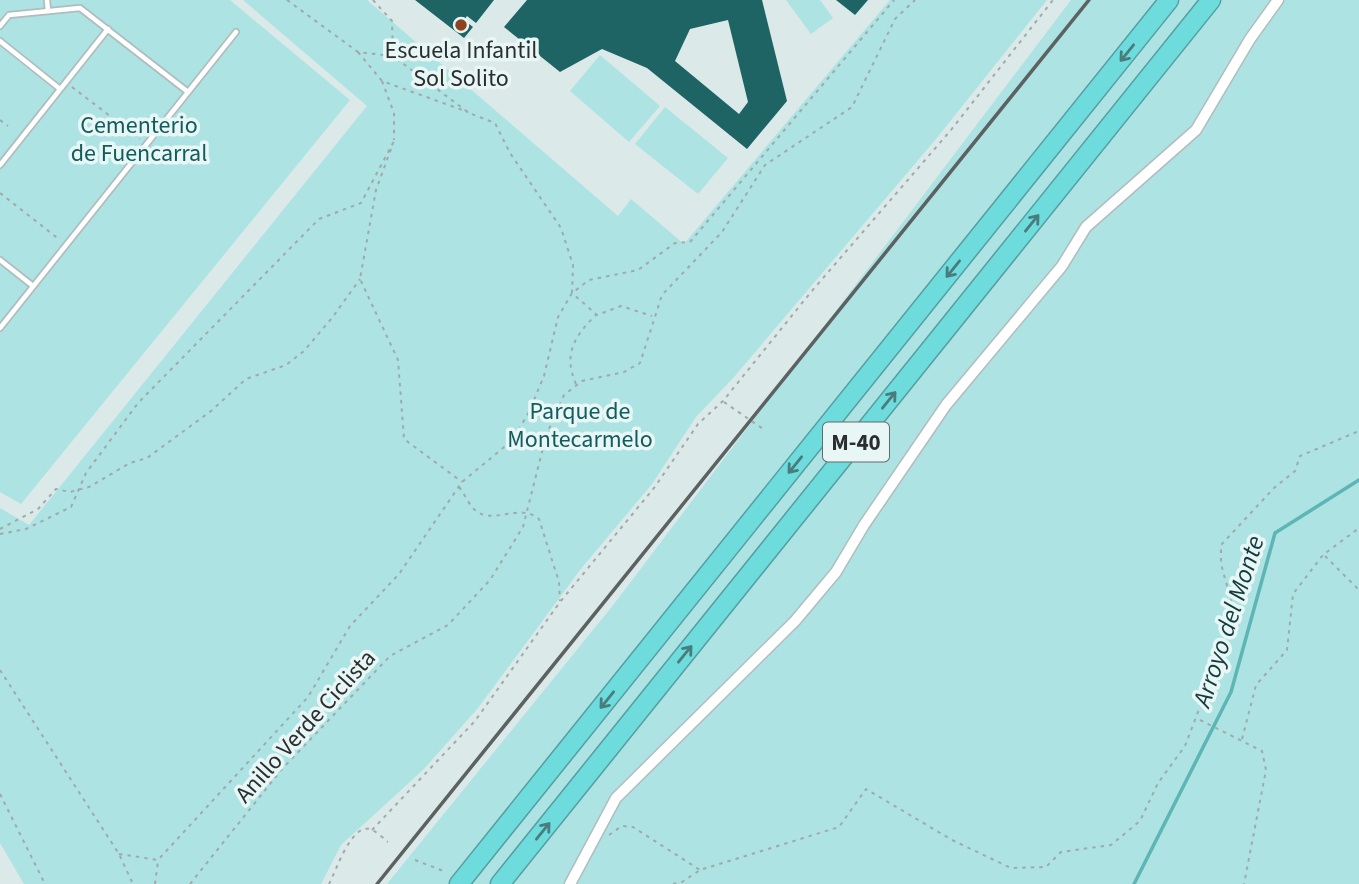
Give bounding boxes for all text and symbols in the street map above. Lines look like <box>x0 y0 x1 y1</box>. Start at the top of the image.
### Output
marker: Escuela Infantil Sol Solito <box>453 17 469 33</box>
place label: Escuela Infantil Sol Solito <box>385 33 537 96</box>
one-way arrow <box>1119 44 1134 62</box>
park label: Cementerio de Fuencarral <box>71 108 207 171</box>
one-way arrow <box>1024 214 1040 232</box>
one-way arrow <box>946 259 961 277</box>
one-way arrow <box>882 392 897 410</box>
park label: Parque de Montecarmelo <box>507 394 653 457</box>
road number: M-40 <box>823 422 889 462</box>
one-way arrow <box>788 456 803 474</box>
water label: Arroyo del Monte <box>1183 531 1274 713</box>
street label: Anillo Verde Ciclista <box>227 642 384 811</box>
one-way arrow <box>678 645 693 663</box>
one-way arrow <box>599 690 615 708</box>
one-way arrow <box>535 822 550 840</box>

